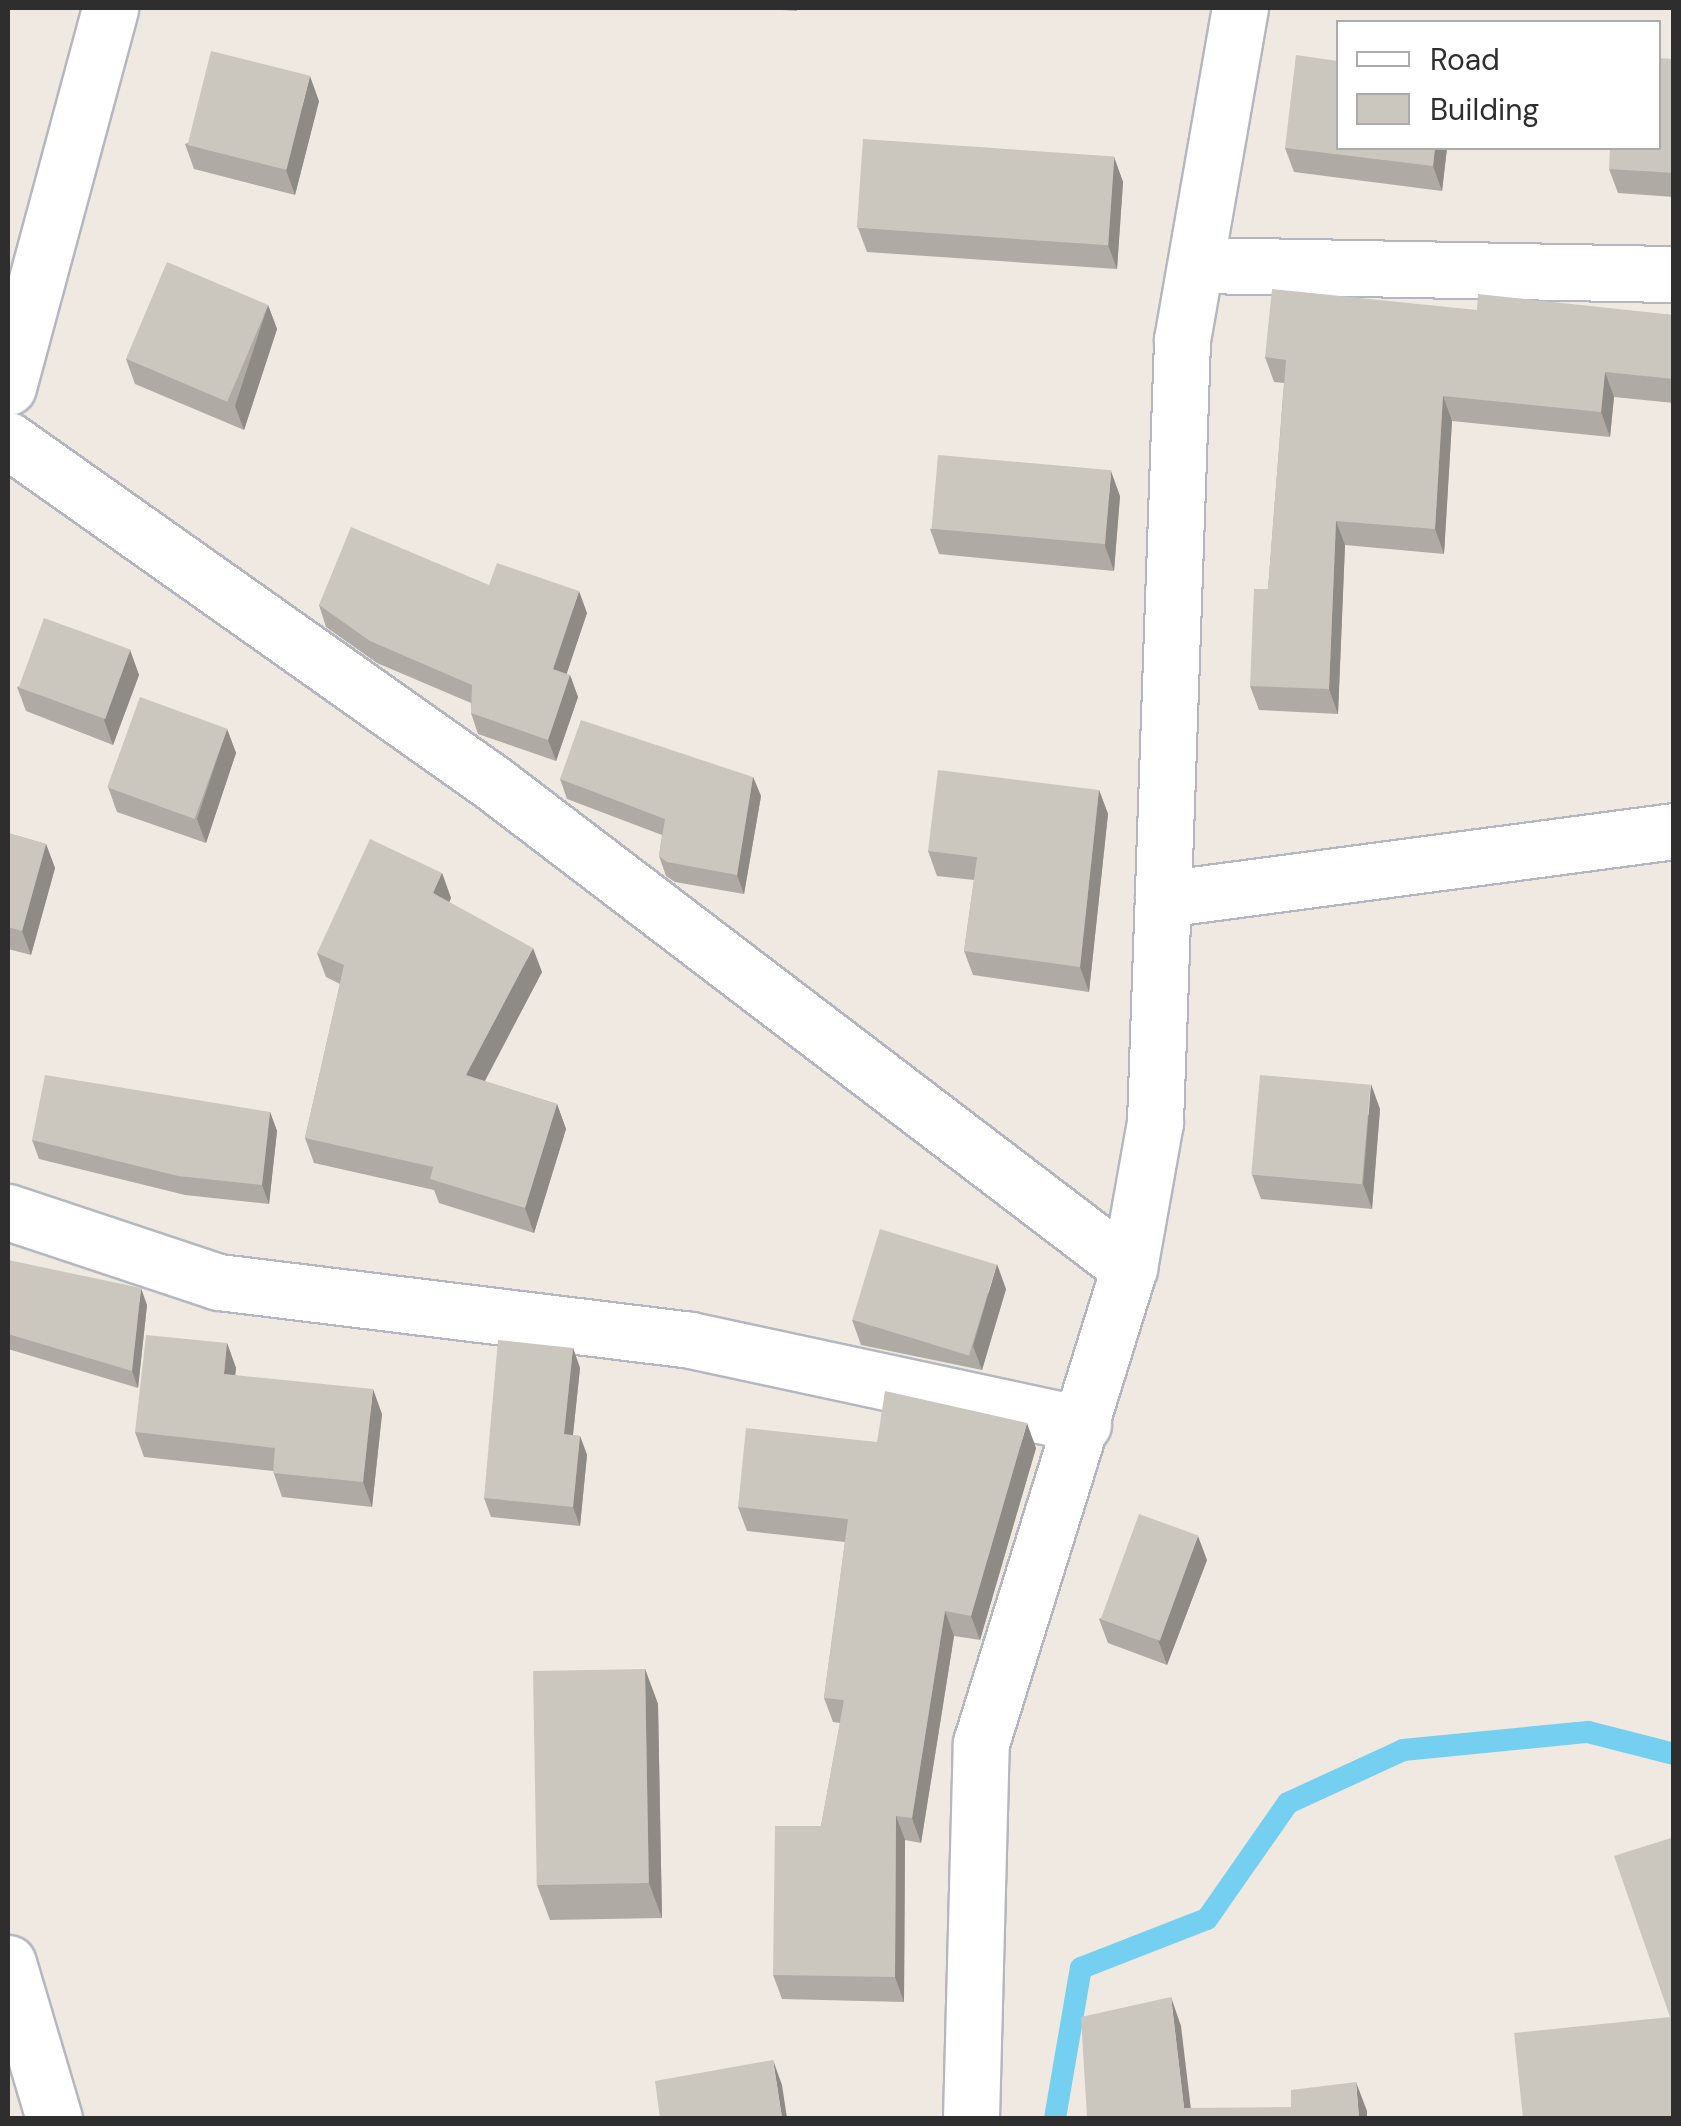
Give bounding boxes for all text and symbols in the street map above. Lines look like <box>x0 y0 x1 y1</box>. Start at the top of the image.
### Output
legend <box>1336 20 1661 150</box>
text: Road <box>1430 40 1500 79</box>
text: Building <box>1430 90 1539 129</box>

